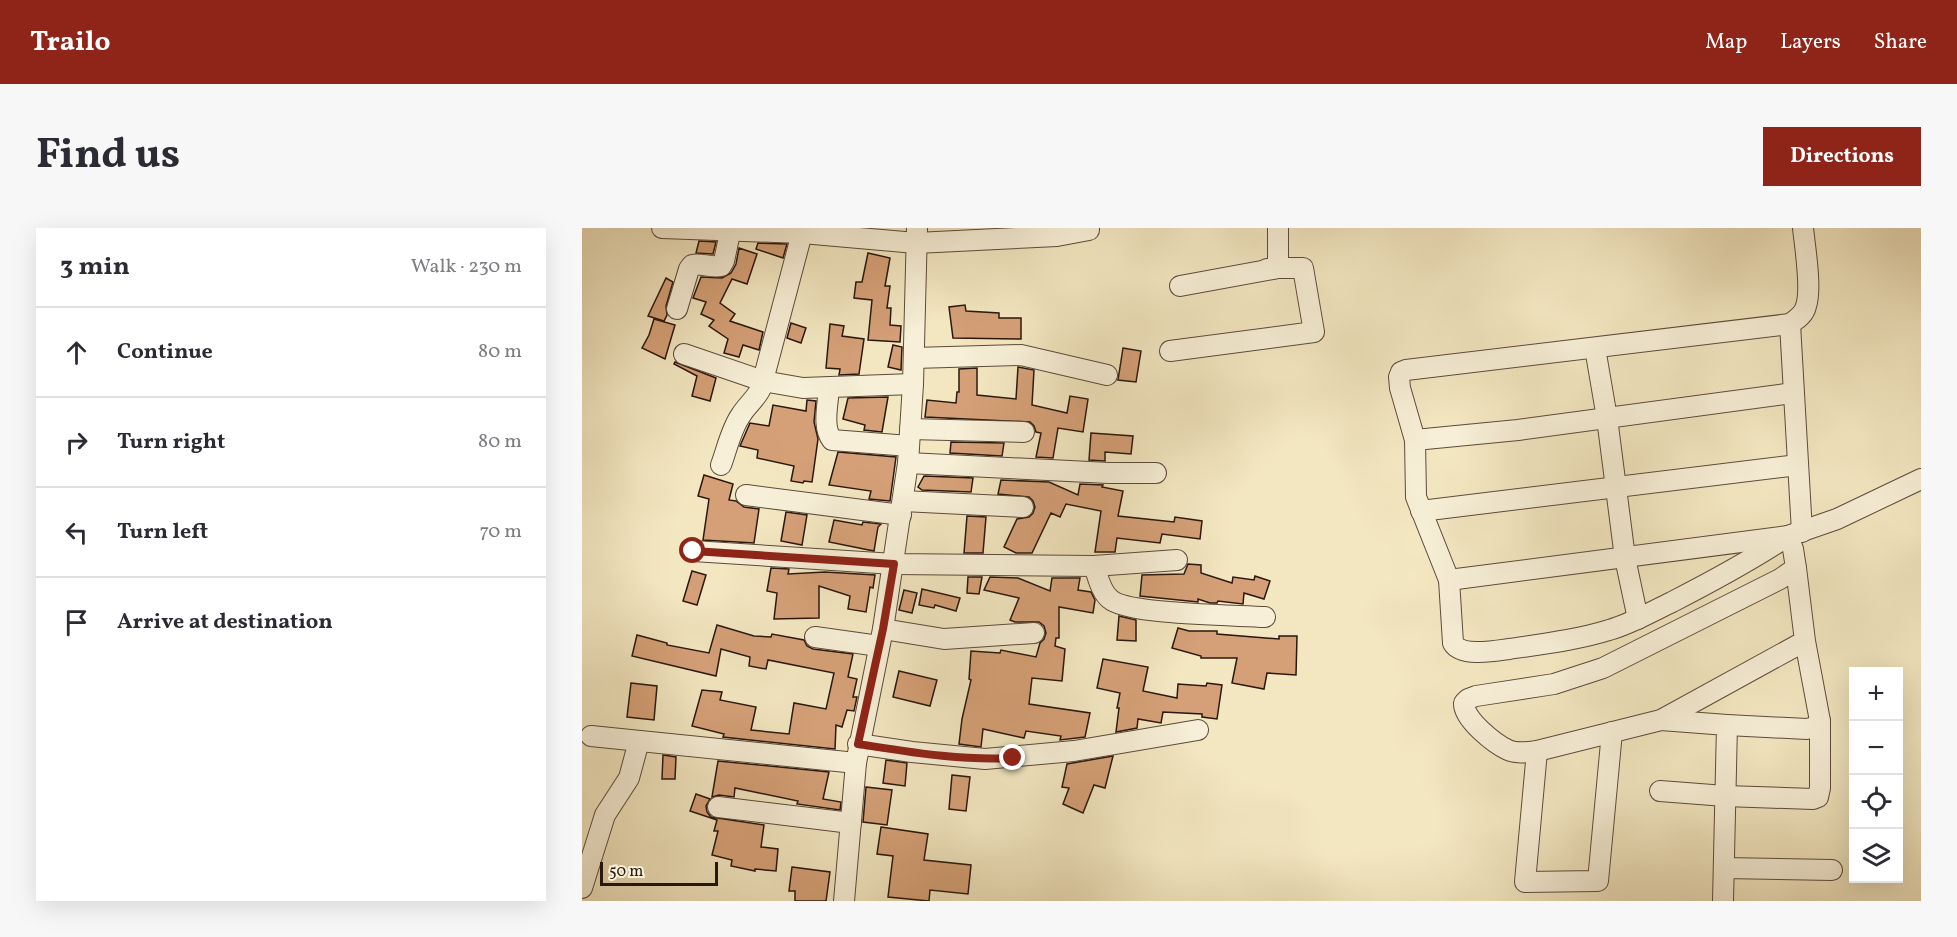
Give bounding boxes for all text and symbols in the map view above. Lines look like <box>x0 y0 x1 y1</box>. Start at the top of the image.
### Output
text: Trailo <box>30 23 111 62</box>
text: Map <box>1705 28 1747 57</box>
text: Layers <box>1780 28 1841 57</box>
text: Share <box>1874 28 1927 57</box>
text: Find us <box>36 127 180 186</box>
button: Directions <box>1763 127 1921 186</box>
text: 3 min <box>60 249 130 285</box>
text: Walk · 230 m <box>411 253 522 281</box>
icon: ahead <box>60 336 93 369</box>
text: Continue <box>117 337 213 368</box>
text: 80 m <box>478 338 522 366</box>
icon: right <box>60 426 93 459</box>
text: Turn right <box>117 427 225 458</box>
text: 80 m <box>478 428 522 456</box>
icon: left <box>60 516 93 549</box>
text: Turn left <box>117 517 208 548</box>
text: 70 m <box>479 518 522 546</box>
route start <box>679 537 705 563</box>
icon: arrive <box>60 606 93 639</box>
text: Arrive at destination <box>117 607 333 638</box>
map controls <box>1849 667 1903 883</box>
button: + <box>1849 667 1903 721</box>
button: − <box>1849 721 1903 775</box>
route end <box>999 744 1025 770</box>
button: locate <box>1849 775 1903 829</box>
button: layers <box>1849 829 1903 883</box>
scale bar <box>600 859 718 886</box>
text: 50 m <box>609 861 643 883</box>

